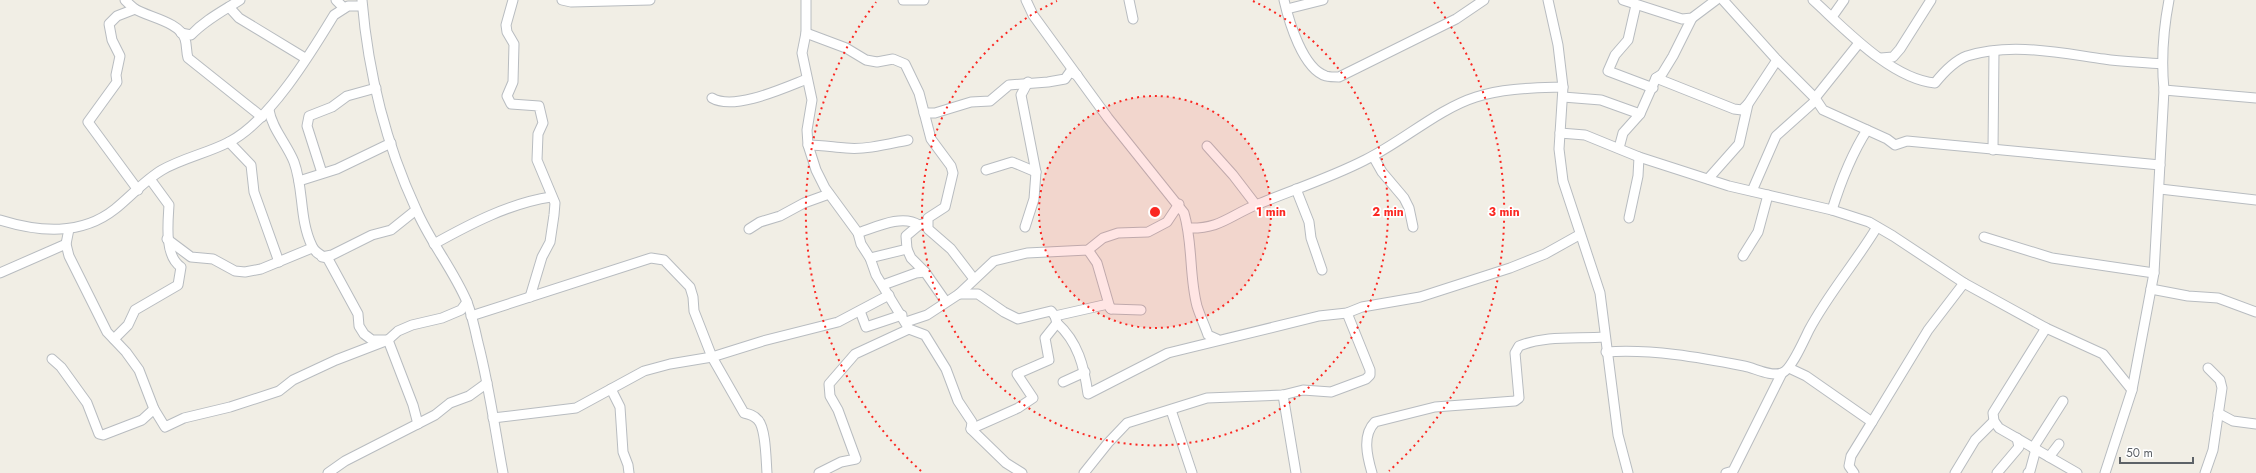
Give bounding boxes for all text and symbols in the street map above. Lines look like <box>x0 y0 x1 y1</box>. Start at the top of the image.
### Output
text: 1 min <box>1256 203 1286 221</box>
text: 2 min <box>1372 203 1404 221</box>
text: 3 min <box>1488 203 1520 221</box>
centre of rings <box>1148 205 1162 219</box>
scale bar <box>2120 439 2193 465</box>
text: 50 m <box>2126 444 2153 462</box>

